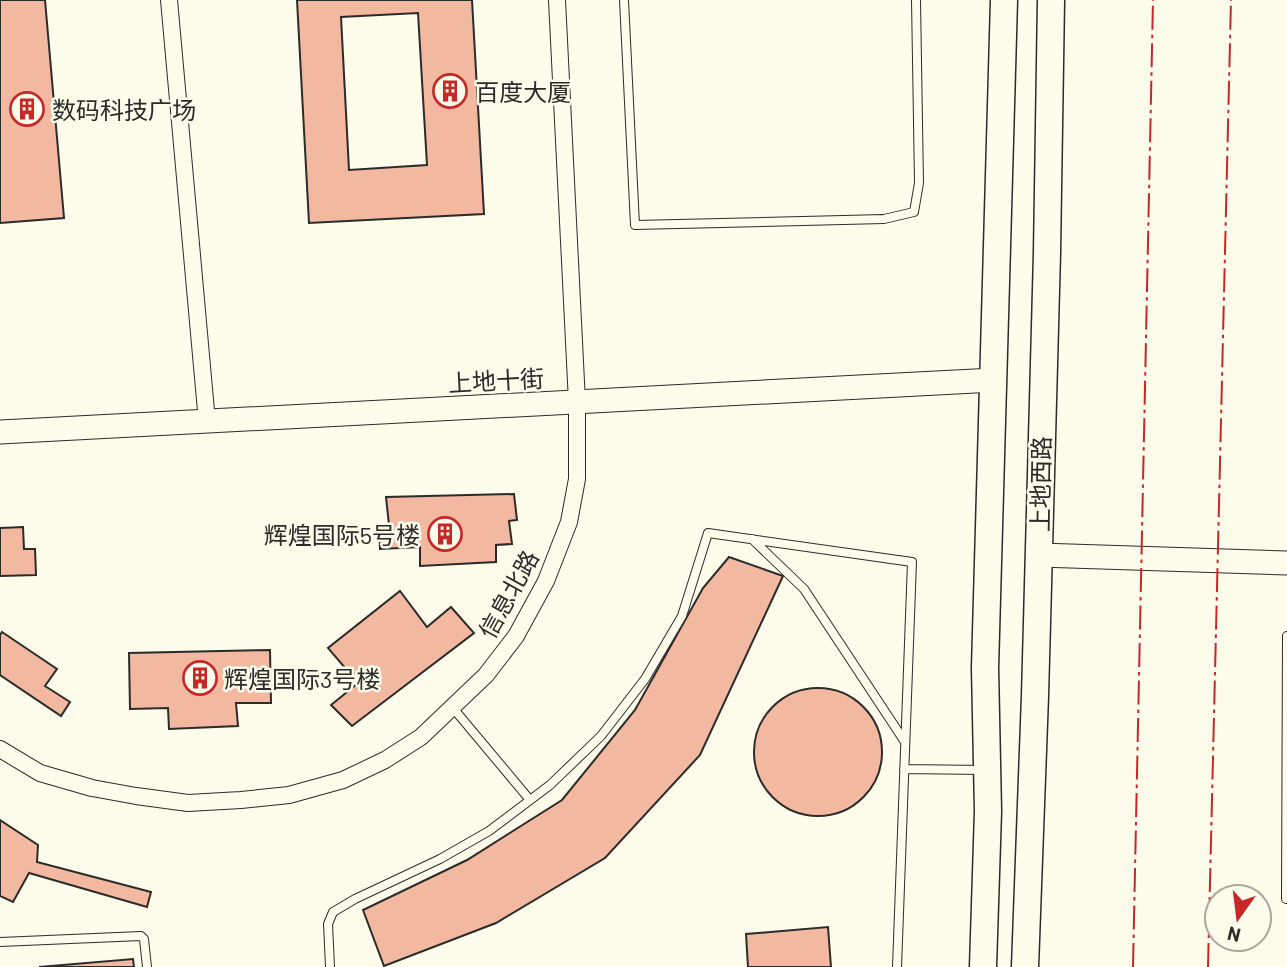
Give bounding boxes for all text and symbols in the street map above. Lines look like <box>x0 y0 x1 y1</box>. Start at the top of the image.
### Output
building icon: 百度大厦 <box>431 72 469 110</box>
place label: 百度大厦 <box>475 77 571 106</box>
building icon: 数码科技广场 <box>8 90 46 128</box>
place label: 数码科技广场 <box>52 95 196 124</box>
street label: 上地十街 <box>447 363 545 397</box>
street label: 上地西路 <box>1025 436 1055 532</box>
building icon: 辉煌国际5号楼 <box>426 515 464 553</box>
place label: 辉煌国际5号楼 <box>264 520 420 549</box>
street label: 信息北路 <box>472 545 544 643</box>
building icon: 辉煌国际3号楼 <box>181 659 219 697</box>
place label: 辉煌国际3号楼 <box>224 664 380 693</box>
north arrow <box>1203 883 1273 953</box>
text: N <box>1225 922 1243 948</box>

